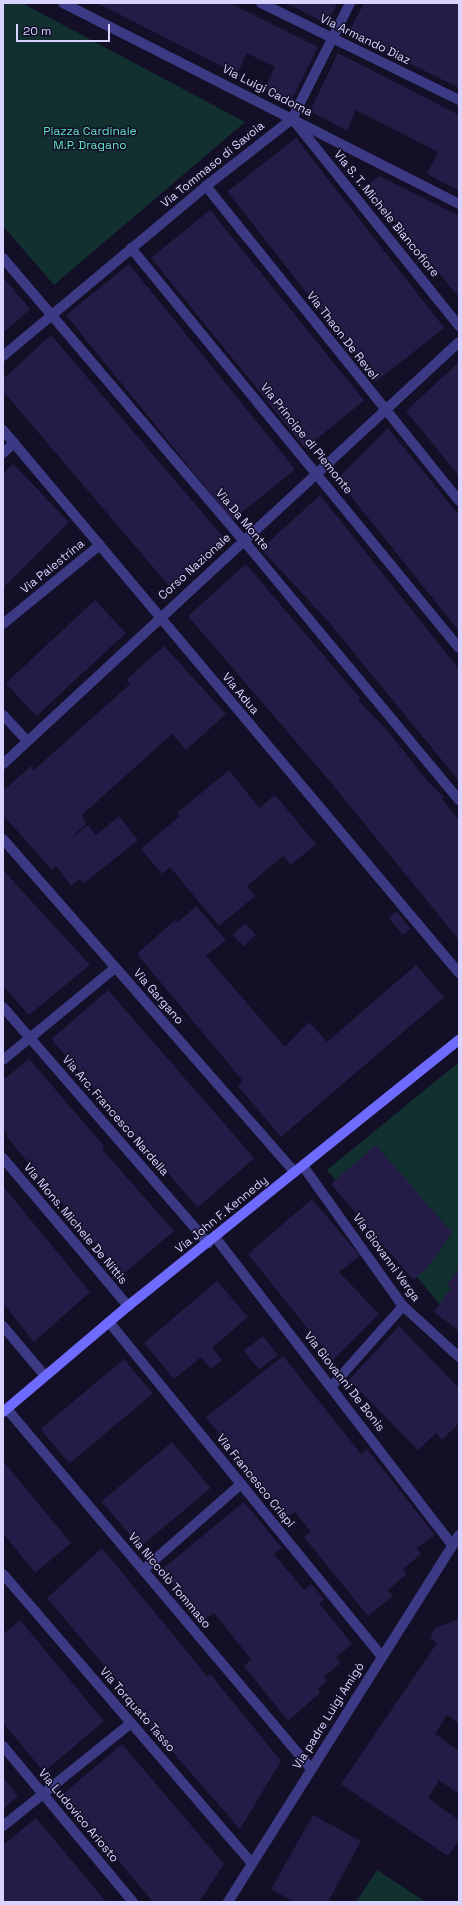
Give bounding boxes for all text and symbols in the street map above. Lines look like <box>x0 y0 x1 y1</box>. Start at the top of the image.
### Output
street label: Via Armando Diaz <box>317 12 413 68</box>
scale bar <box>18 16 112 42</box>
text: 20 m <box>23 23 51 39</box>
street label: Via Luigi Cadorna <box>220 62 314 120</box>
street label: Via Tommaso di Savoia <box>158 119 268 211</box>
park label: Piazza Cardinale M.P. Dragano <box>43 125 137 153</box>
street label: Via S. T. Michele Biancofiore <box>330 147 442 281</box>
street label: Via Thaon De Revel <box>303 289 381 383</box>
street label: Via Principe di Piemonte <box>257 381 355 497</box>
street label: Via Da Monte <box>212 486 272 554</box>
street label: Corso Nazionale <box>156 531 234 603</box>
street label: Via Palestrina <box>18 537 88 597</box>
street label: Via Adua <box>218 670 262 718</box>
street label: Via Gargano <box>130 966 186 1028</box>
street label: Via Arc. Francesco Nardella <box>59 1053 171 1179</box>
street label: Via Mons. Michele De Nittis <box>20 1160 130 1288</box>
street label: Via John F. Kennedy <box>173 1173 271 1257</box>
street label: Via Giovanni Verga <box>349 1211 423 1305</box>
street label: Via Giovanni De Bonis <box>301 1329 387 1435</box>
street label: Via Francesco Crispi <box>213 1431 297 1531</box>
street label: Via Niccolò Tommaso <box>125 1530 213 1632</box>
street label: Via padre Luigi Amigò <box>290 1660 368 1772</box>
street label: Via Torquato Tasso <box>96 1664 178 1756</box>
street label: Via Ludovico Ariosto <box>35 1766 121 1866</box>

